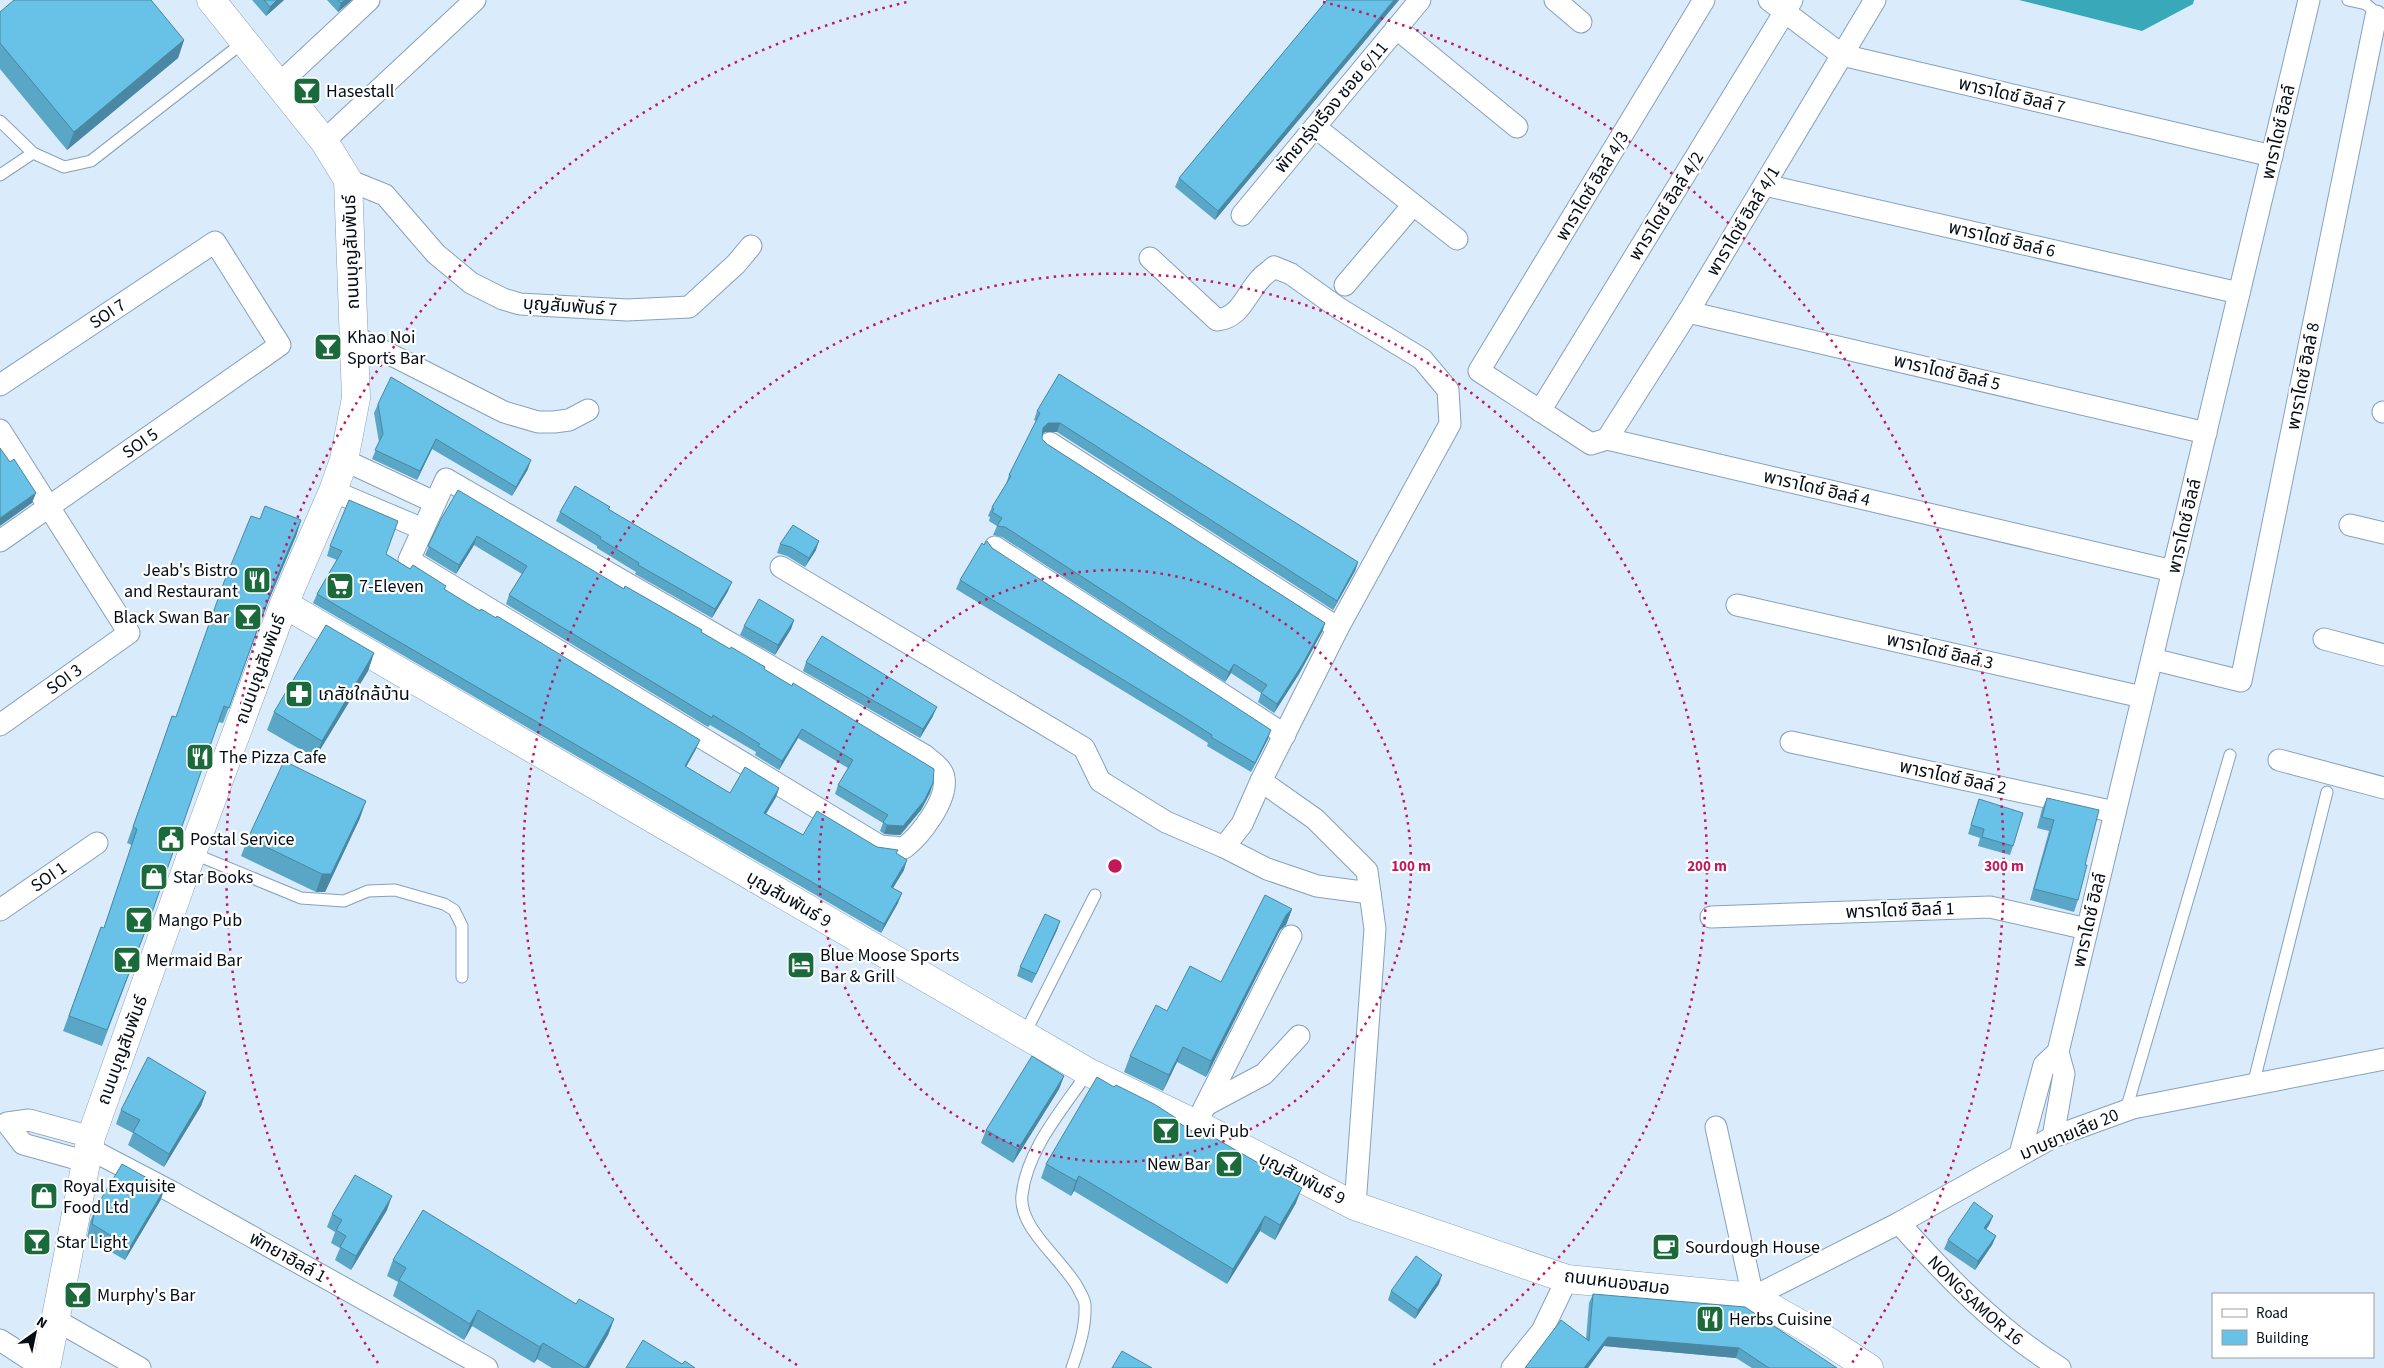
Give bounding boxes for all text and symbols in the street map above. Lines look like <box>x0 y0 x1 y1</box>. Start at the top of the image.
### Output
street label: พัทยารุ่งเรือง ซอย 6/11 <box>1269 36 1394 179</box>
street label: พาราไดซ์ ฮิลล์ 7 <box>1956 71 2068 120</box>
bar icon: Hasestall <box>292 76 322 106</box>
place label: Hasestall <box>326 79 394 104</box>
street label: พาราไดซ์ ฮิลล์ <box>2255 82 2302 182</box>
street label: พาราไดซ์ ฮิลล์ 4/3 <box>1550 126 1635 246</box>
street label: พาราไดซ์ ฮิลล์ 4/2 <box>1623 147 1710 266</box>
street label: พาราไดซ์ ฮิลล์ 4/1 <box>1701 162 1786 281</box>
street label: ถนนบุญสัมพันธ์ <box>337 194 366 310</box>
street label: พาราไดซ์ ฮิลล์ 6 <box>1946 215 2058 264</box>
street label: บุญสัมพันธ์ 7 <box>522 291 618 322</box>
street label: SOI 7 <box>85 293 131 335</box>
street label: พาราไดซ์ ฮิลล์ 8 <box>2281 320 2326 432</box>
place label: Khao Noi Sports Bar <box>347 325 426 371</box>
bar icon: Khao Noi Sports Bar <box>313 332 343 362</box>
street label: พาราไดซ์ ฮิลล์ 5 <box>1891 348 2003 397</box>
street label: SOI 5 <box>117 422 163 465</box>
street label: พาราไดซ์ ฮิลล์ 4 <box>1761 464 1873 513</box>
street label: พาราไดซ์ ฮิลล์ <box>2161 476 2208 576</box>
place label: Jeab's Bistro and Restaurant <box>124 558 238 604</box>
restaurant icon: Jeab's Bistro and Restaurant <box>242 565 272 595</box>
supermarket icon: 7-Eleven <box>325 571 355 601</box>
place label: 7-Eleven <box>359 574 424 599</box>
bar icon: Black Swan Bar <box>233 602 263 632</box>
place label: Black Swan Bar <box>113 605 230 630</box>
street label: ถนนบุญสัมพันธ์ <box>229 611 292 727</box>
street label: พาราไดซ์ ฮิลล์ 3 <box>1884 627 1996 676</box>
street label: SOI 3 <box>41 658 87 701</box>
pharmacy icon: เภสัชใกล้บ้าน <box>284 679 314 709</box>
place label: เภสัชใกล้บ้าน <box>318 682 410 707</box>
restaurant icon: The Pizza Cafe <box>185 742 215 772</box>
place label: The Pizza Cafe <box>219 745 327 770</box>
street label: พาราไดซ์ ฮิลล์ 2 <box>1897 754 2009 801</box>
public building icon: Postal Service <box>156 824 186 854</box>
place label: Postal Service <box>190 827 295 852</box>
street label: SOI 1 <box>26 856 72 898</box>
text: 100 m <box>1391 856 1431 877</box>
text: 200 m <box>1687 856 1727 877</box>
text: 300 m <box>1984 856 2024 877</box>
centre of rings <box>1106 857 1124 875</box>
shop icon: Star Books <box>139 862 169 892</box>
place label: Star Books <box>173 865 253 890</box>
street label: บุญสัมพันธ์ 9 <box>742 865 836 934</box>
street label: พาราไดซ์ ฮิลล์ <box>2066 870 2113 970</box>
street label: พาราไดซ์ ฮิลล์ 1 <box>1845 896 1955 925</box>
bar icon: Mango Pub <box>124 905 154 935</box>
place label: Mango Pub <box>158 908 242 933</box>
place label: Blue Moose Sports Bar & Grill <box>820 943 959 989</box>
bar icon: Mermaid Bar <box>112 945 142 975</box>
place label: Mermaid Bar <box>146 948 243 973</box>
hotel icon: Blue Moose Sports Bar & Grill <box>786 950 816 980</box>
street label: ถนนบุญสัมพันธ์ <box>91 992 154 1108</box>
street label: มาบยายเลีย 20 <box>2016 1102 2123 1167</box>
bar icon: Levi Pub <box>1151 1116 1181 1146</box>
place label: Levi Pub <box>1185 1119 1249 1144</box>
street label: บุญสัมพันธ์ 9 <box>1254 1146 1350 1211</box>
bar icon: New Bar <box>1214 1149 1244 1179</box>
place label: New Bar <box>1147 1152 1211 1177</box>
place label: Royal Exquisite Food Ltd <box>63 1174 176 1220</box>
shop icon: Royal Exquisite Food Ltd <box>29 1181 59 1211</box>
street label: พัทยาฮิลล์ 1 <box>245 1226 331 1289</box>
bar icon: Star Light <box>22 1227 52 1257</box>
place label: Star Light <box>56 1230 128 1255</box>
cafe icon: Sourdough House <box>1651 1232 1681 1262</box>
place label: Sourdough House <box>1685 1235 1820 1260</box>
street label: NONGSAMOR 16 <box>1922 1250 2029 1352</box>
street label: ถนนหนองสมอ <box>1563 1264 1671 1301</box>
bar icon: Murphy's Bar <box>63 1280 93 1310</box>
place label: Murphy's Bar <box>97 1283 196 1308</box>
legend <box>2212 1293 2374 1358</box>
text: Road <box>2256 1303 2288 1324</box>
restaurant icon: Herbs Cuisine <box>1695 1304 1725 1334</box>
place label: Herbs Cuisine <box>1729 1307 1832 1332</box>
north arrow <box>10 1308 60 1358</box>
text: N <box>32 1312 51 1334</box>
text: Building <box>2256 1328 2309 1349</box>

